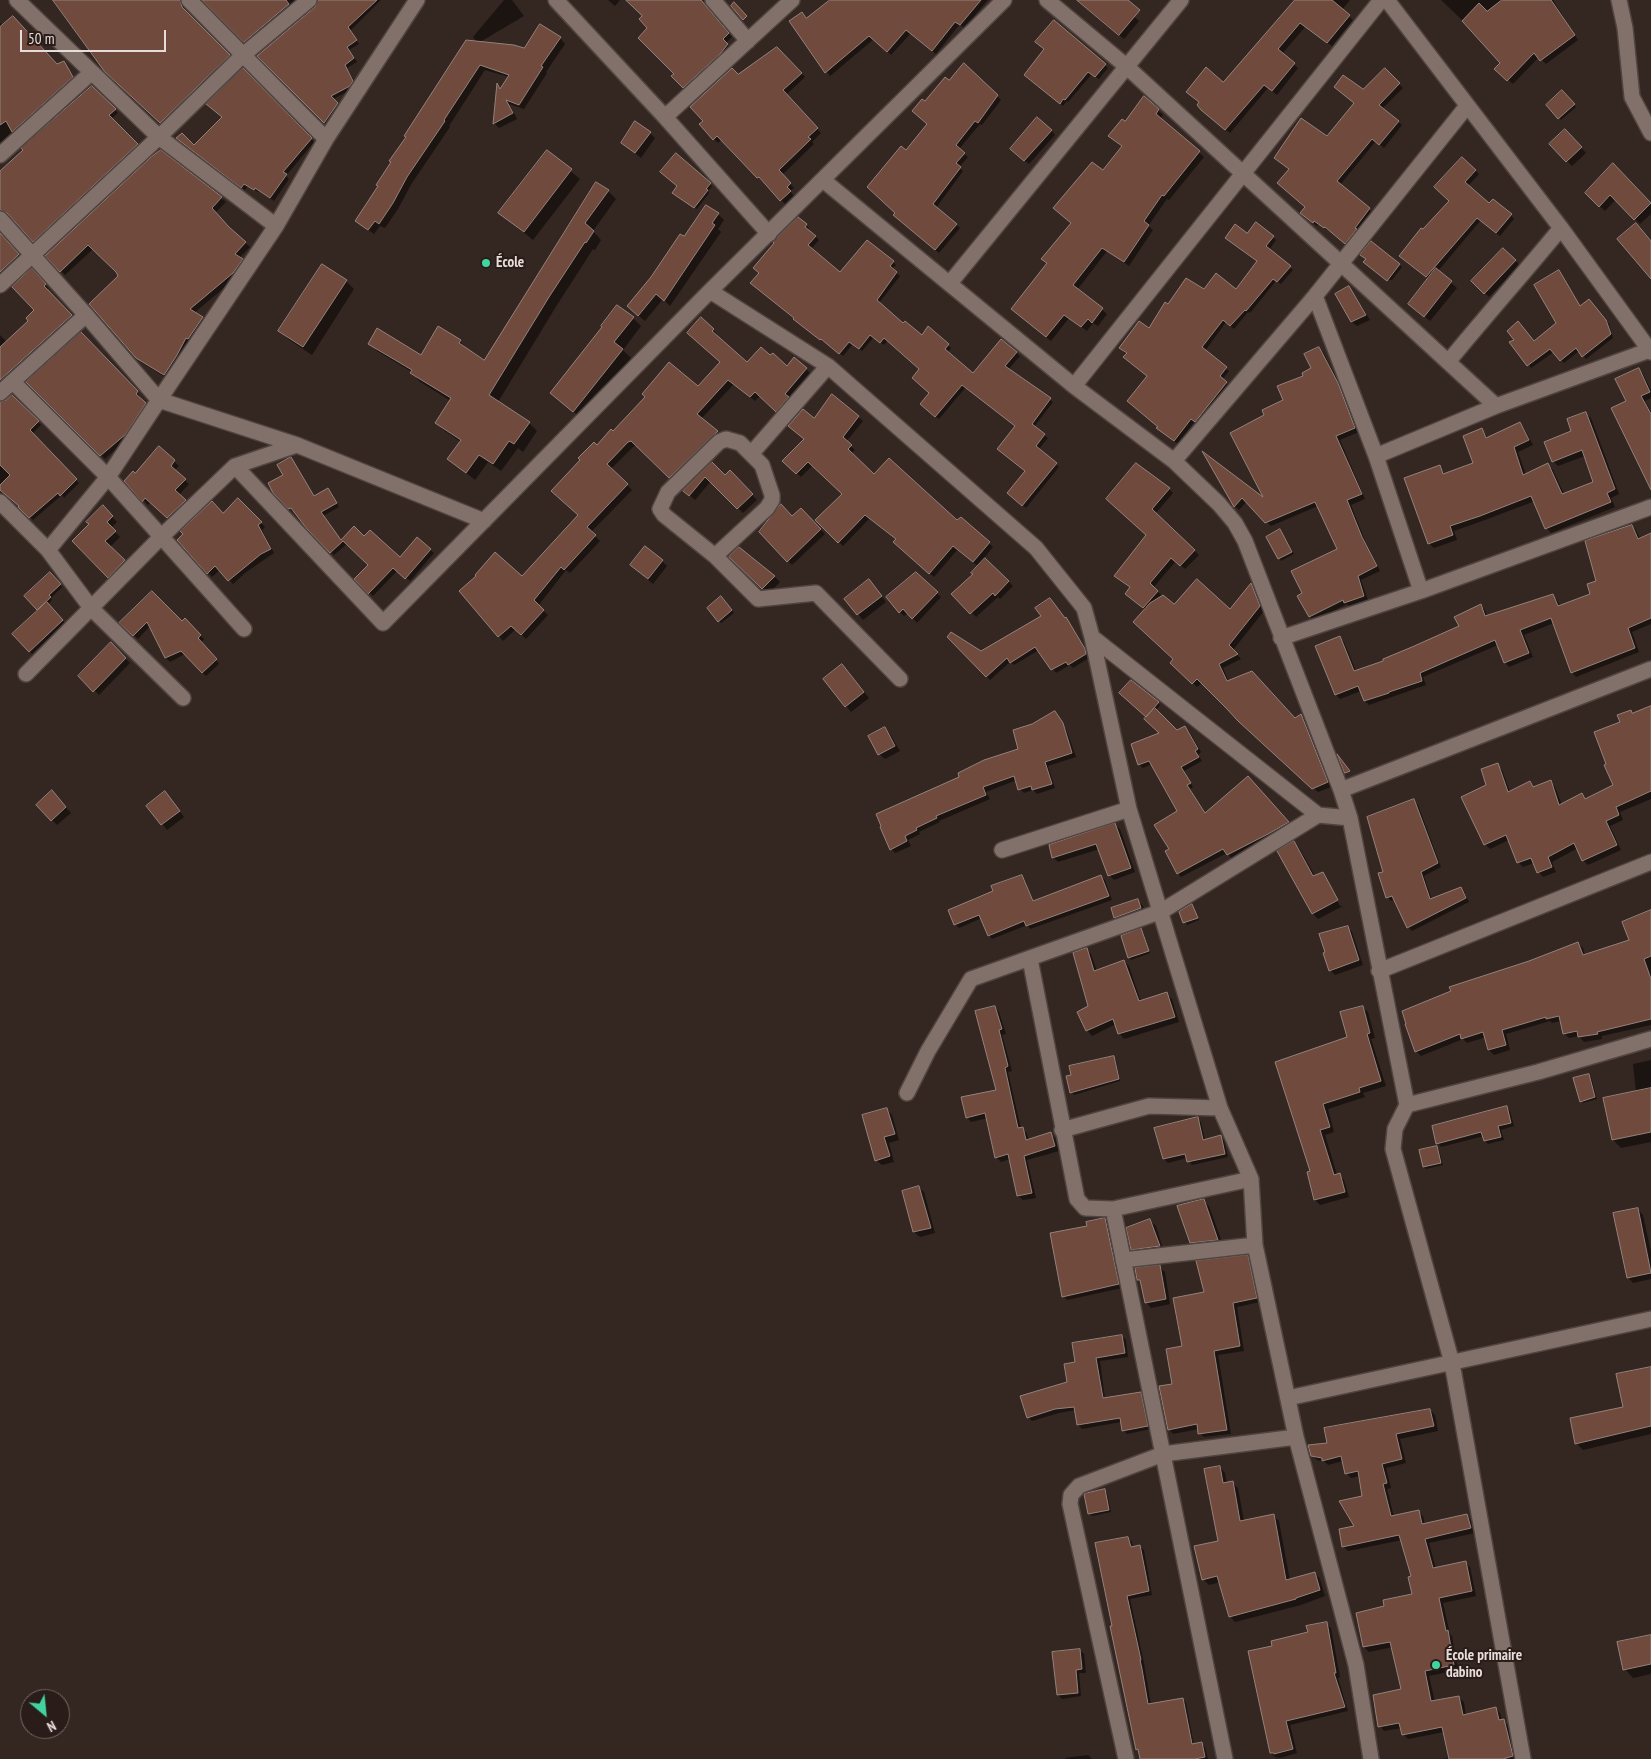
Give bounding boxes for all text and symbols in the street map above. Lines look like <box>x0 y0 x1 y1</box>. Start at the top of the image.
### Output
scale bar <box>22 20 169 52</box>
text: 50 m <box>28 29 54 48</box>
place label: École <box>496 254 524 272</box>
marker: École <box>480 257 492 269</box>
place label: École primaire dabino <box>1446 1647 1522 1682</box>
marker: École primaire dabino <box>1430 1659 1442 1671</box>
north arrow <box>20 1689 70 1739</box>
text: N <box>44 1717 59 1736</box>

